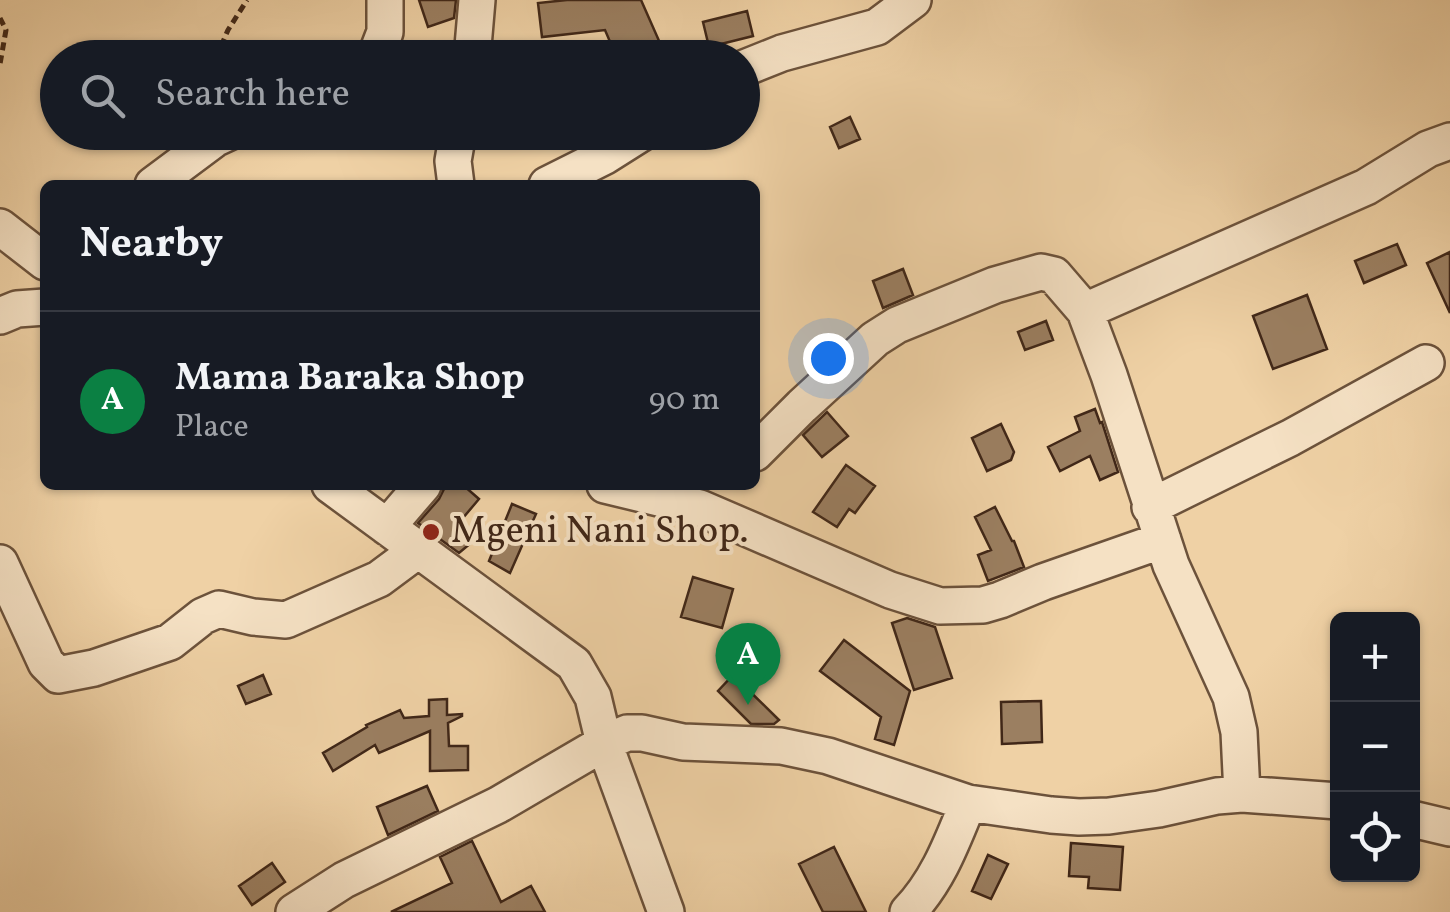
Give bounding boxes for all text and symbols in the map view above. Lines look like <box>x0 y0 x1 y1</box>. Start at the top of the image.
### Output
search box <box>40 40 760 150</box>
icon: search <box>75 68 130 123</box>
text: Search here <box>155 69 350 122</box>
text: Nearby <box>80 216 223 275</box>
your location <box>803 333 854 384</box>
text: Mama Baraka Shop <box>175 353 525 406</box>
text: A <box>101 379 124 423</box>
text: 90 m <box>649 379 720 423</box>
text: Place <box>175 406 249 450</box>
place label: Mgeni Nani Shop. <box>451 506 749 559</box>
marker: Mgeni Nani Shop. <box>420 521 442 543</box>
map controls <box>1330 612 1420 882</box>
button: + <box>1330 612 1420 702</box>
pin: A <box>716 622 780 705</box>
button: − <box>1330 702 1420 792</box>
button: locate <box>1330 792 1420 882</box>

